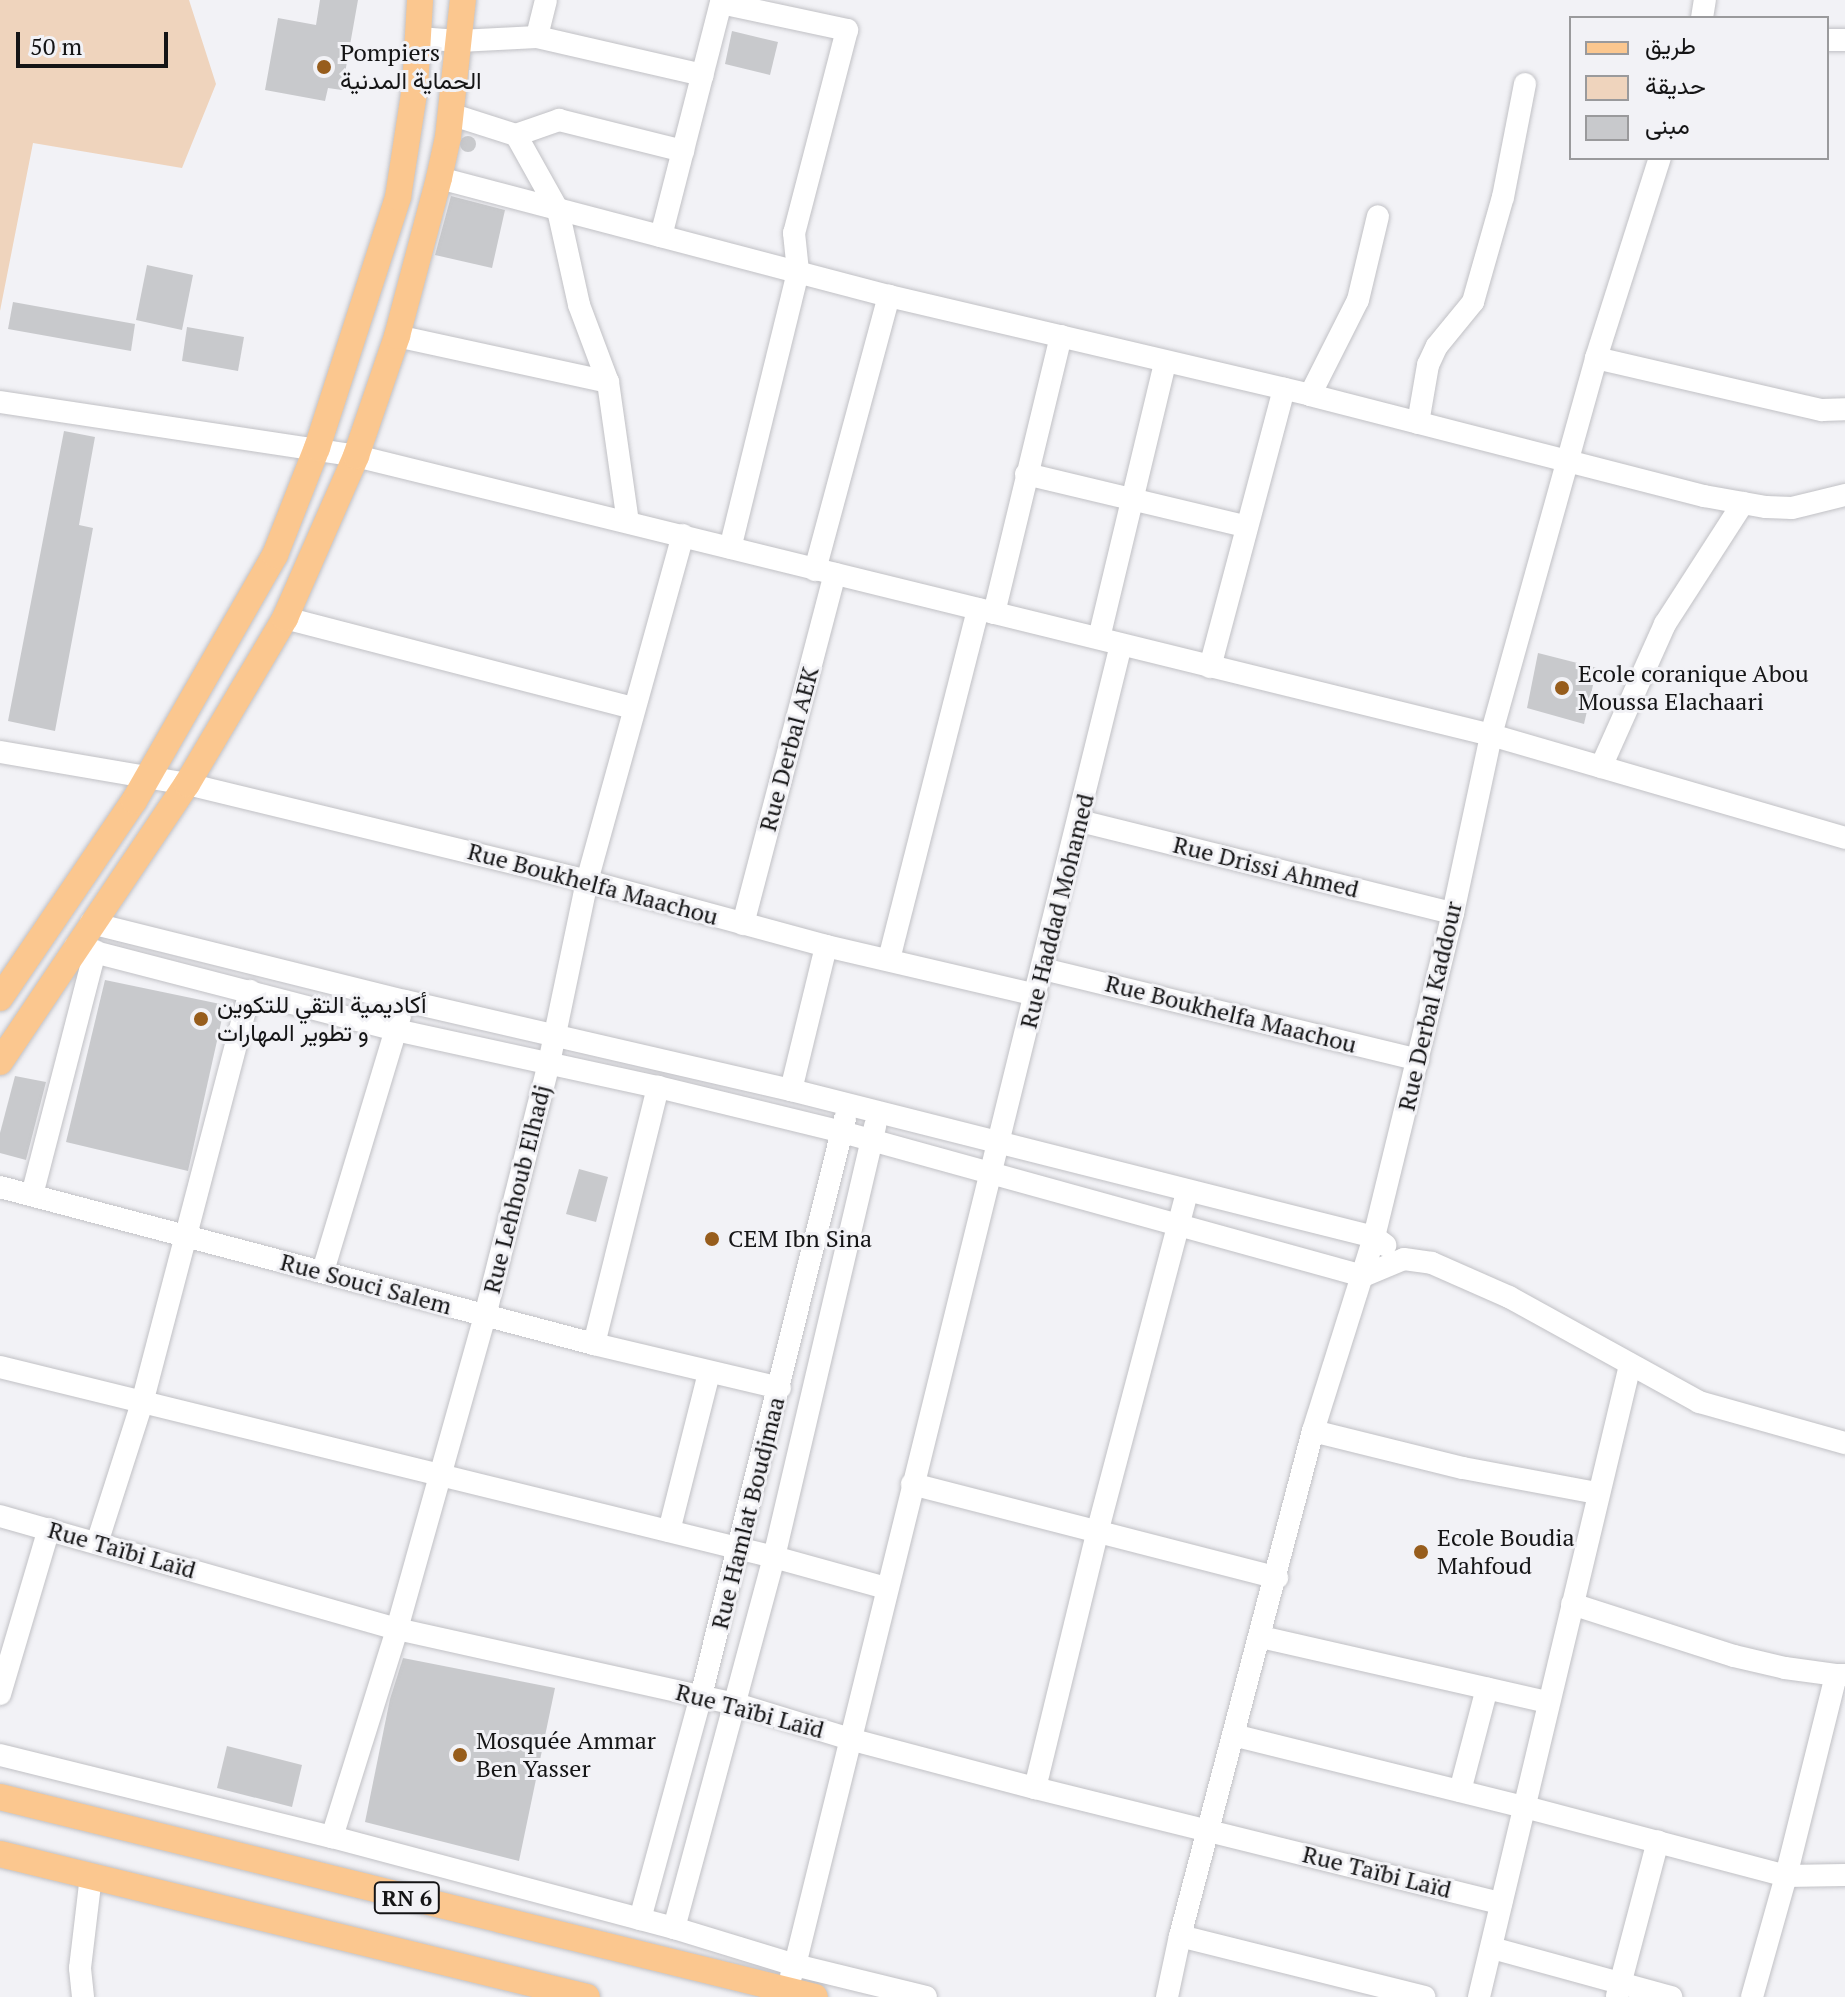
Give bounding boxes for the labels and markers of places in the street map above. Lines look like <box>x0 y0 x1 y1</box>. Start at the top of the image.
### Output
place label: Pompiers الحماية المدنية <box>340 39 482 95</box>
marker: Pompiers الحماية المدنية <box>315 58 333 76</box>
place label: Ecole coranique Abou Moussa Elachaari <box>1578 660 1809 716</box>
marker: Ecole coranique Abou Moussa Elachaari <box>1553 679 1571 697</box>
place label: أكاديمية التقي للتكوين و تطوير المهارات <box>217 991 426 1047</box>
marker: أكاديمية التقي للتكوين و تطوير المهارات <box>192 1010 210 1028</box>
place label: CEM Ibn Sina <box>728 1225 872 1253</box>
marker: CEM Ibn Sina <box>703 1230 721 1248</box>
place label: Ecole Boudia Mahfoud <box>1437 1524 1575 1580</box>
marker: Ecole Boudia Mahfoud <box>1412 1543 1430 1561</box>
place label: Mosquée Ammar Ben Yasser <box>476 1727 657 1783</box>
marker: Mosquée Ammar Ben Yasser <box>451 1746 469 1764</box>

